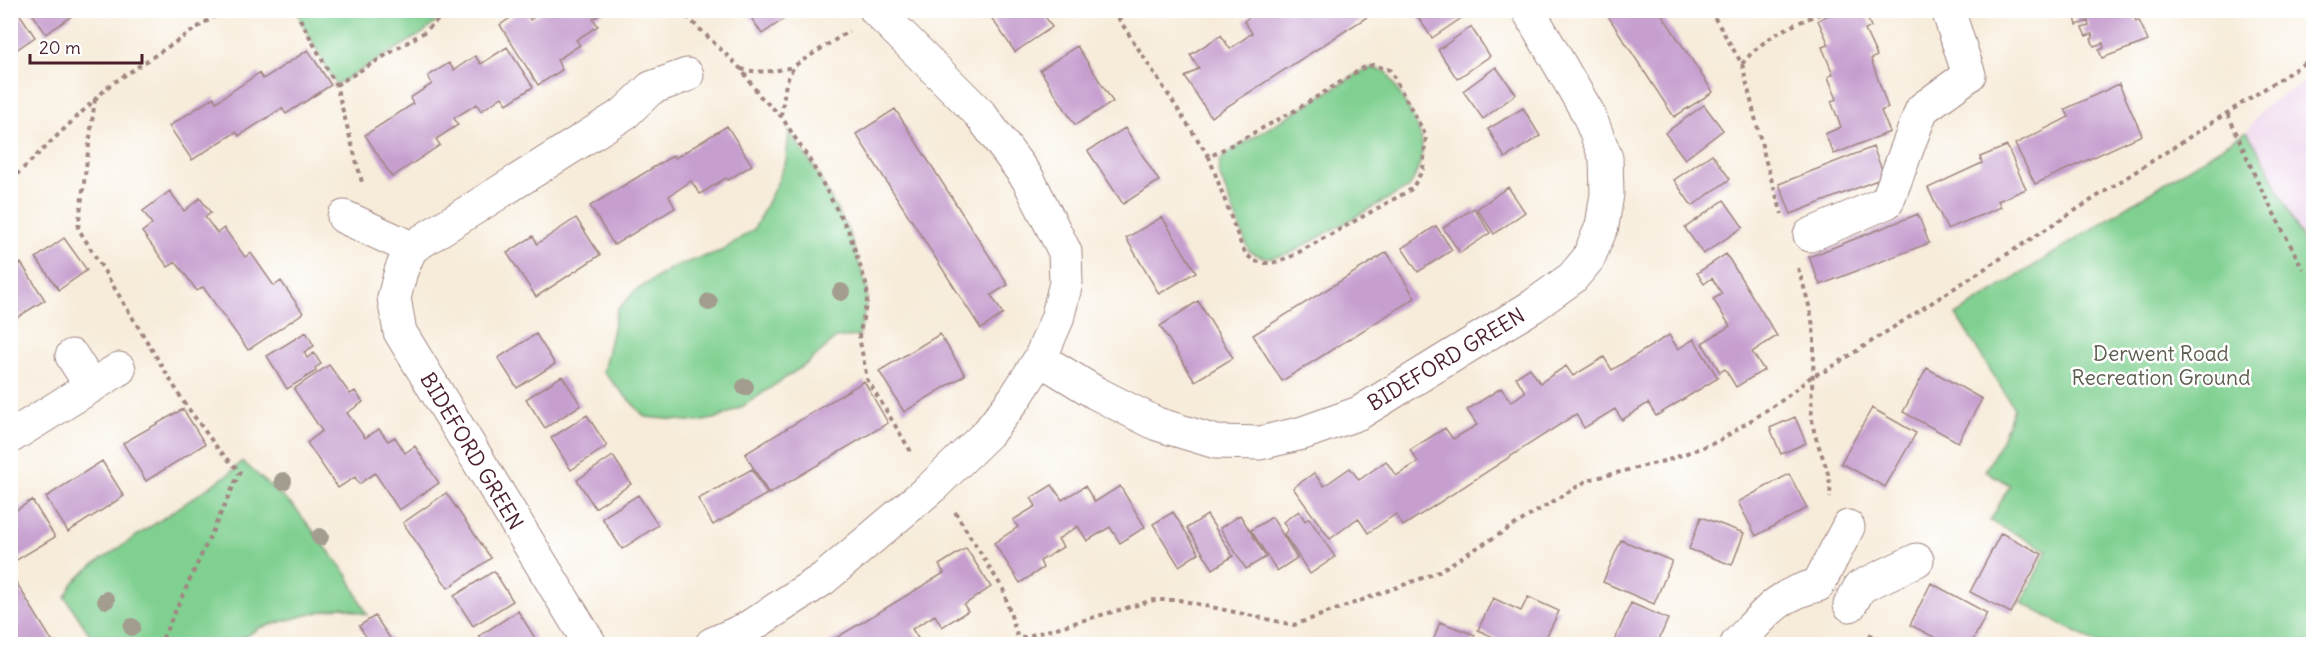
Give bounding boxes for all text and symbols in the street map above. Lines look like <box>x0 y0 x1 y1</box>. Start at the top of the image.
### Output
scale bar <box>30 27 142 65</box>
text: 20 m <box>39 36 81 59</box>
street label: BIDEFORD GREEN <box>1362 301 1530 417</box>
park label: Derwent Road Recreation Ground <box>2071 340 2251 391</box>
street label: BIDEFORD GREEN <box>414 367 530 535</box>

